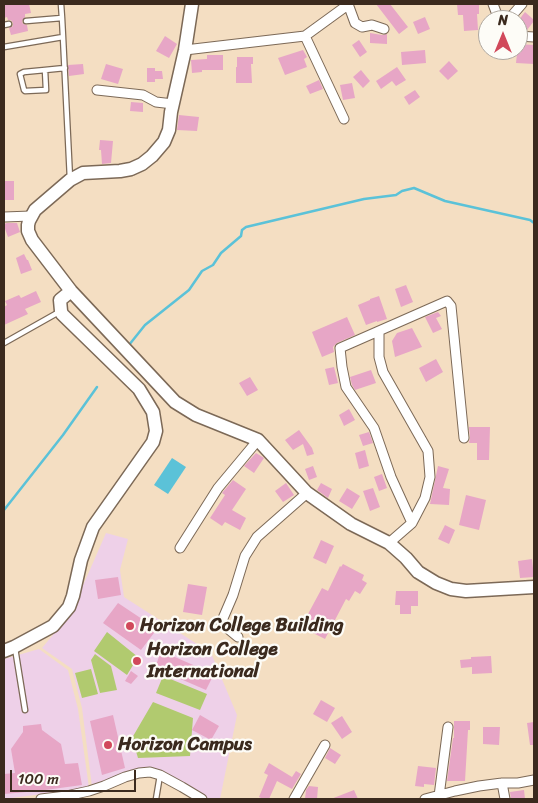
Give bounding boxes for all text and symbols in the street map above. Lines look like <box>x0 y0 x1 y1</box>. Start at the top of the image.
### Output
text: N <box>498 8 508 33</box>
north arrow <box>478 10 528 60</box>
place label: Horizon College Building <box>140 615 344 637</box>
marker: Horizon College Building <box>124 620 136 632</box>
place label: Horizon College International <box>147 639 278 683</box>
marker: Horizon College International <box>131 655 143 667</box>
place label: Horizon Campus <box>118 734 252 756</box>
marker: Horizon Campus <box>102 739 114 751</box>
scale bar <box>12 760 139 792</box>
text: 100 m <box>18 766 59 792</box>

